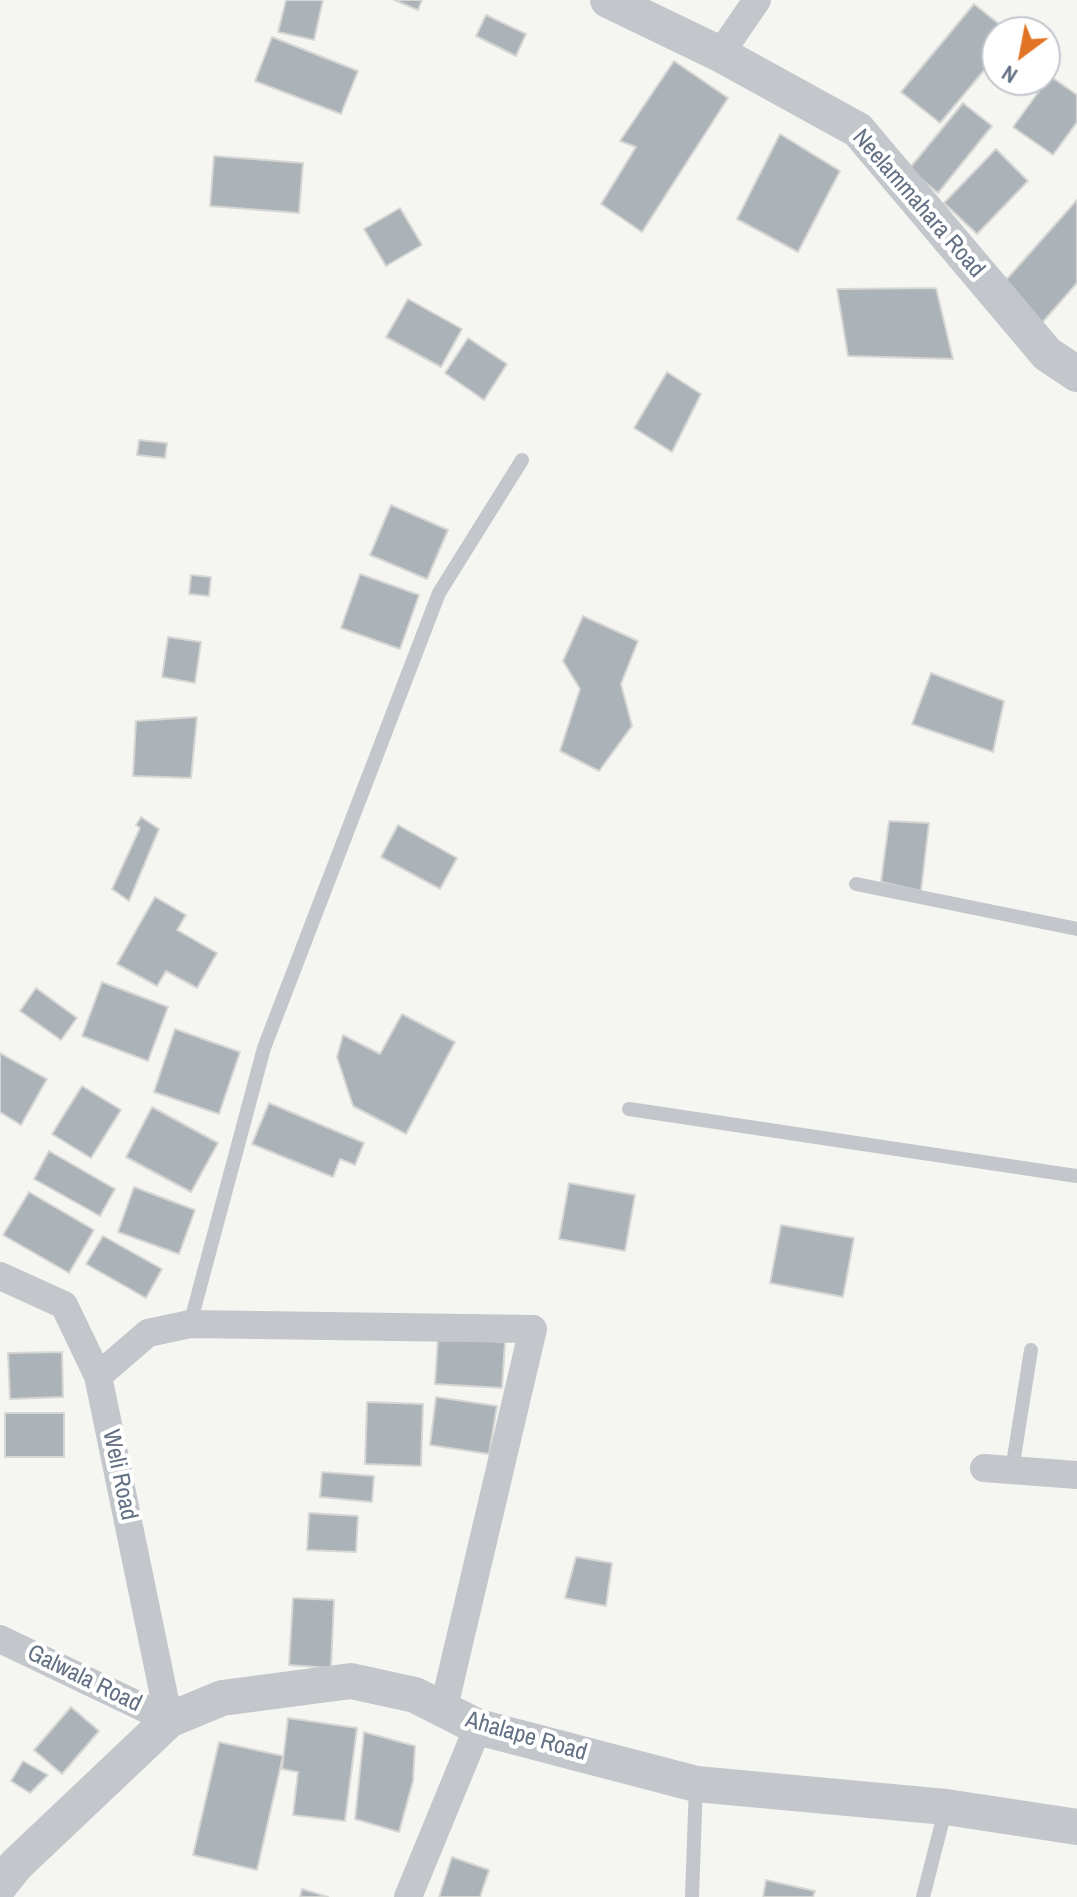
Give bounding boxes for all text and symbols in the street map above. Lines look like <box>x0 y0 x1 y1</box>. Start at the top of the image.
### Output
north arrow <box>981 16 1061 96</box>
text: N <box>996 58 1023 91</box>
street label: Neelammahara Road <box>846 124 990 284</box>
street label: Weli Road <box>95 1427 143 1523</box>
street label: Galwala Road <box>22 1639 146 1719</box>
street label: Ahalape Road <box>462 1706 590 1768</box>

